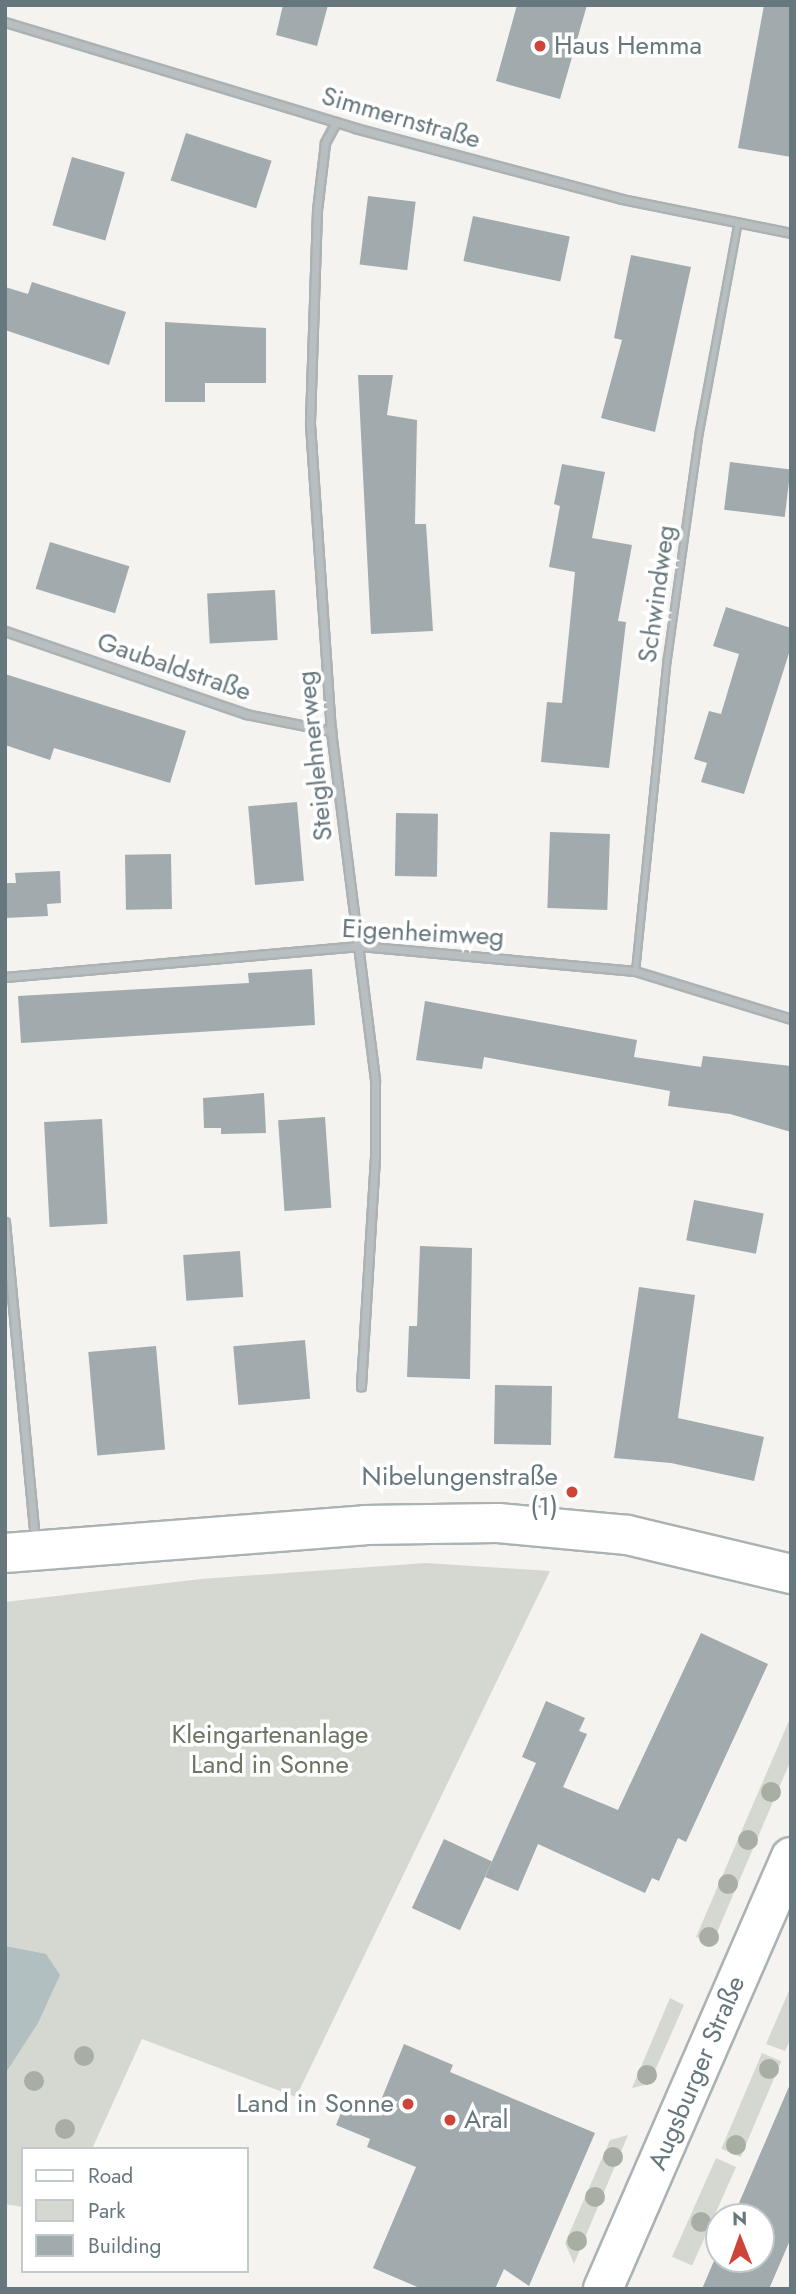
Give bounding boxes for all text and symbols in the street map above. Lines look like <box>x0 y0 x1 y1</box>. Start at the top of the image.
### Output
place label: Haus Hemma <box>554 30 702 62</box>
marker: Haus Hemma <box>532 38 548 54</box>
street label: Simmernstraße <box>318 80 484 156</box>
street label: Schwindweg <box>632 523 682 665</box>
street label: Gaubaldstraße <box>93 626 255 708</box>
street label: Steiglehnerweg <box>291 669 339 843</box>
street label: Eigenheimweg <box>341 913 505 953</box>
place label: Nibelungenstraße (1) <box>362 1461 558 1522</box>
marker: Nibelungenstraße (1) <box>564 1484 580 1500</box>
park label: Kleingartenanlage Land in Sonne <box>172 1719 368 1780</box>
street label: Augsburger Straße <box>642 1971 752 2175</box>
place label: Land in Sonne <box>236 2088 394 2120</box>
marker: Land in Sonne <box>400 2096 416 2112</box>
place label: Aral <box>464 2104 509 2136</box>
marker: Aral <box>442 2112 458 2128</box>
legend <box>21 2147 248 2273</box>
text: Road <box>88 2161 133 2191</box>
text: Park <box>88 2196 125 2226</box>
north arrow <box>705 2203 775 2273</box>
text: N <box>732 2205 747 2232</box>
text: Building <box>88 2231 161 2261</box>

